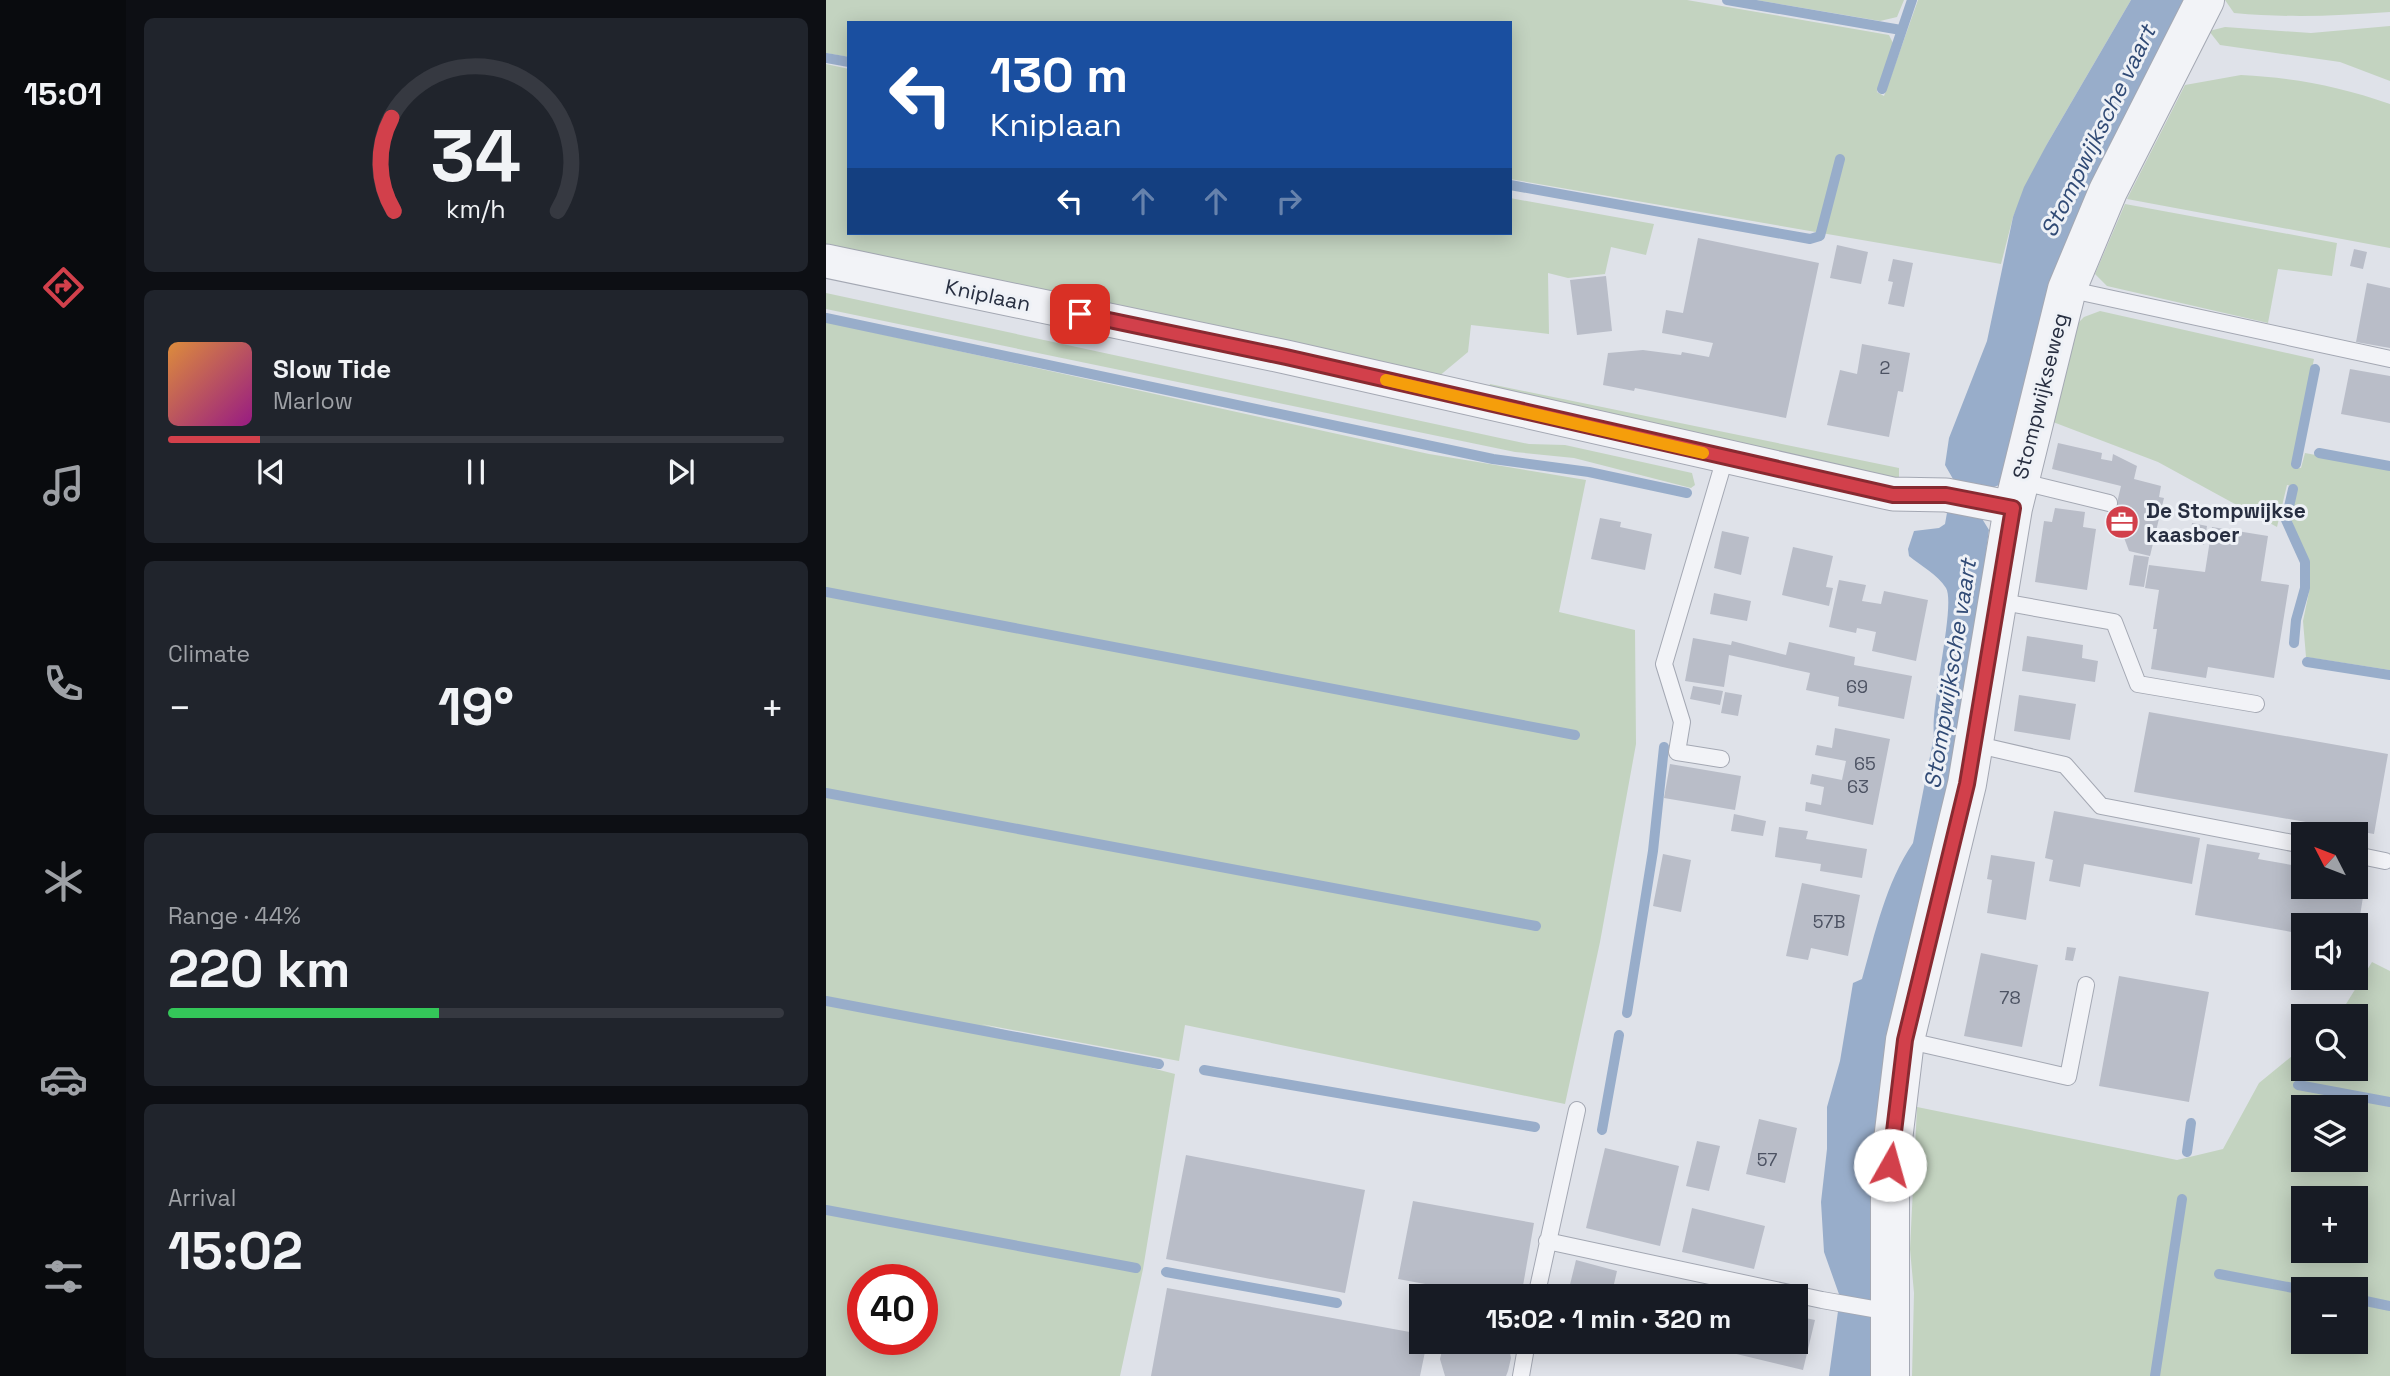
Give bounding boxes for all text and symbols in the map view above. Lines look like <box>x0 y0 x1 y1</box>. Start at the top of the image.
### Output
water label: Stompwijksche vaart <box>2034 18 2163 242</box>
text: 130 m <box>990 44 1128 106</box>
icon: left <box>875 49 966 140</box>
text: 15:01 <box>24 74 102 114</box>
text: Kniplaan <box>990 105 1122 145</box>
text: 34 <box>431 109 521 202</box>
icon: left <box>1051 182 1089 220</box>
icon: ahead <box>1124 182 1162 220</box>
icon: ahead <box>1197 182 1235 220</box>
icon: right <box>1270 182 1308 220</box>
text: km/h <box>446 193 506 225</box>
icon: directions <box>39 263 88 312</box>
street label: Kniplaan <box>943 273 1033 317</box>
pin <box>1050 284 1110 344</box>
icon: arrive <box>1061 295 1099 333</box>
street label: Stompwijkseweg <box>2006 310 2074 482</box>
text: Slow Tide <box>273 352 391 386</box>
house number: 2 <box>1880 356 1890 379</box>
text: Marlow <box>273 386 353 416</box>
icon: previous <box>252 453 290 491</box>
icon: pause <box>457 453 495 491</box>
icon: next <box>662 453 700 491</box>
icon: music <box>39 461 88 510</box>
place label: De Stompwijkse kaasboer <box>2146 497 2306 548</box>
office icon: De Stompwijkse kaasboer <box>2103 503 2141 541</box>
water label: Stompwijksche vaart <box>1917 555 1983 791</box>
text: Climate <box>168 639 250 669</box>
icon: phone <box>39 659 88 708</box>
text: 19° <box>438 674 514 740</box>
house number: 69 <box>1846 675 1868 698</box>
text: − <box>168 684 192 732</box>
text: + <box>760 684 784 732</box>
house number: 65 <box>1854 752 1876 775</box>
house number: 63 <box>1847 775 1869 798</box>
north arrow <box>2291 822 2368 900</box>
map controls <box>2291 822 2368 1354</box>
icon: climate <box>39 857 88 906</box>
text: Range · 44% <box>168 901 301 931</box>
house number: 57B <box>1813 910 1845 933</box>
button: sound <box>2291 913 2368 990</box>
text: 220 km <box>168 936 350 1002</box>
house number: 78 <box>1999 986 2021 1009</box>
button: search <box>2291 1004 2368 1081</box>
icon: car <box>39 1055 88 1104</box>
button: layers <box>2291 1095 2368 1172</box>
position arrow <box>1853 1128 1927 1202</box>
house number: 57 <box>1757 1148 1777 1171</box>
text: Arrival <box>168 1183 236 1213</box>
button: + <box>2291 1186 2368 1263</box>
text: 15:02 <box>168 1218 303 1284</box>
icon: filters <box>39 1252 88 1301</box>
speed limit sign: 40 <box>847 1264 938 1355</box>
button: − <box>2291 1277 2368 1354</box>
text: 15:02 · 1 min · 320 m <box>1486 1302 1731 1336</box>

